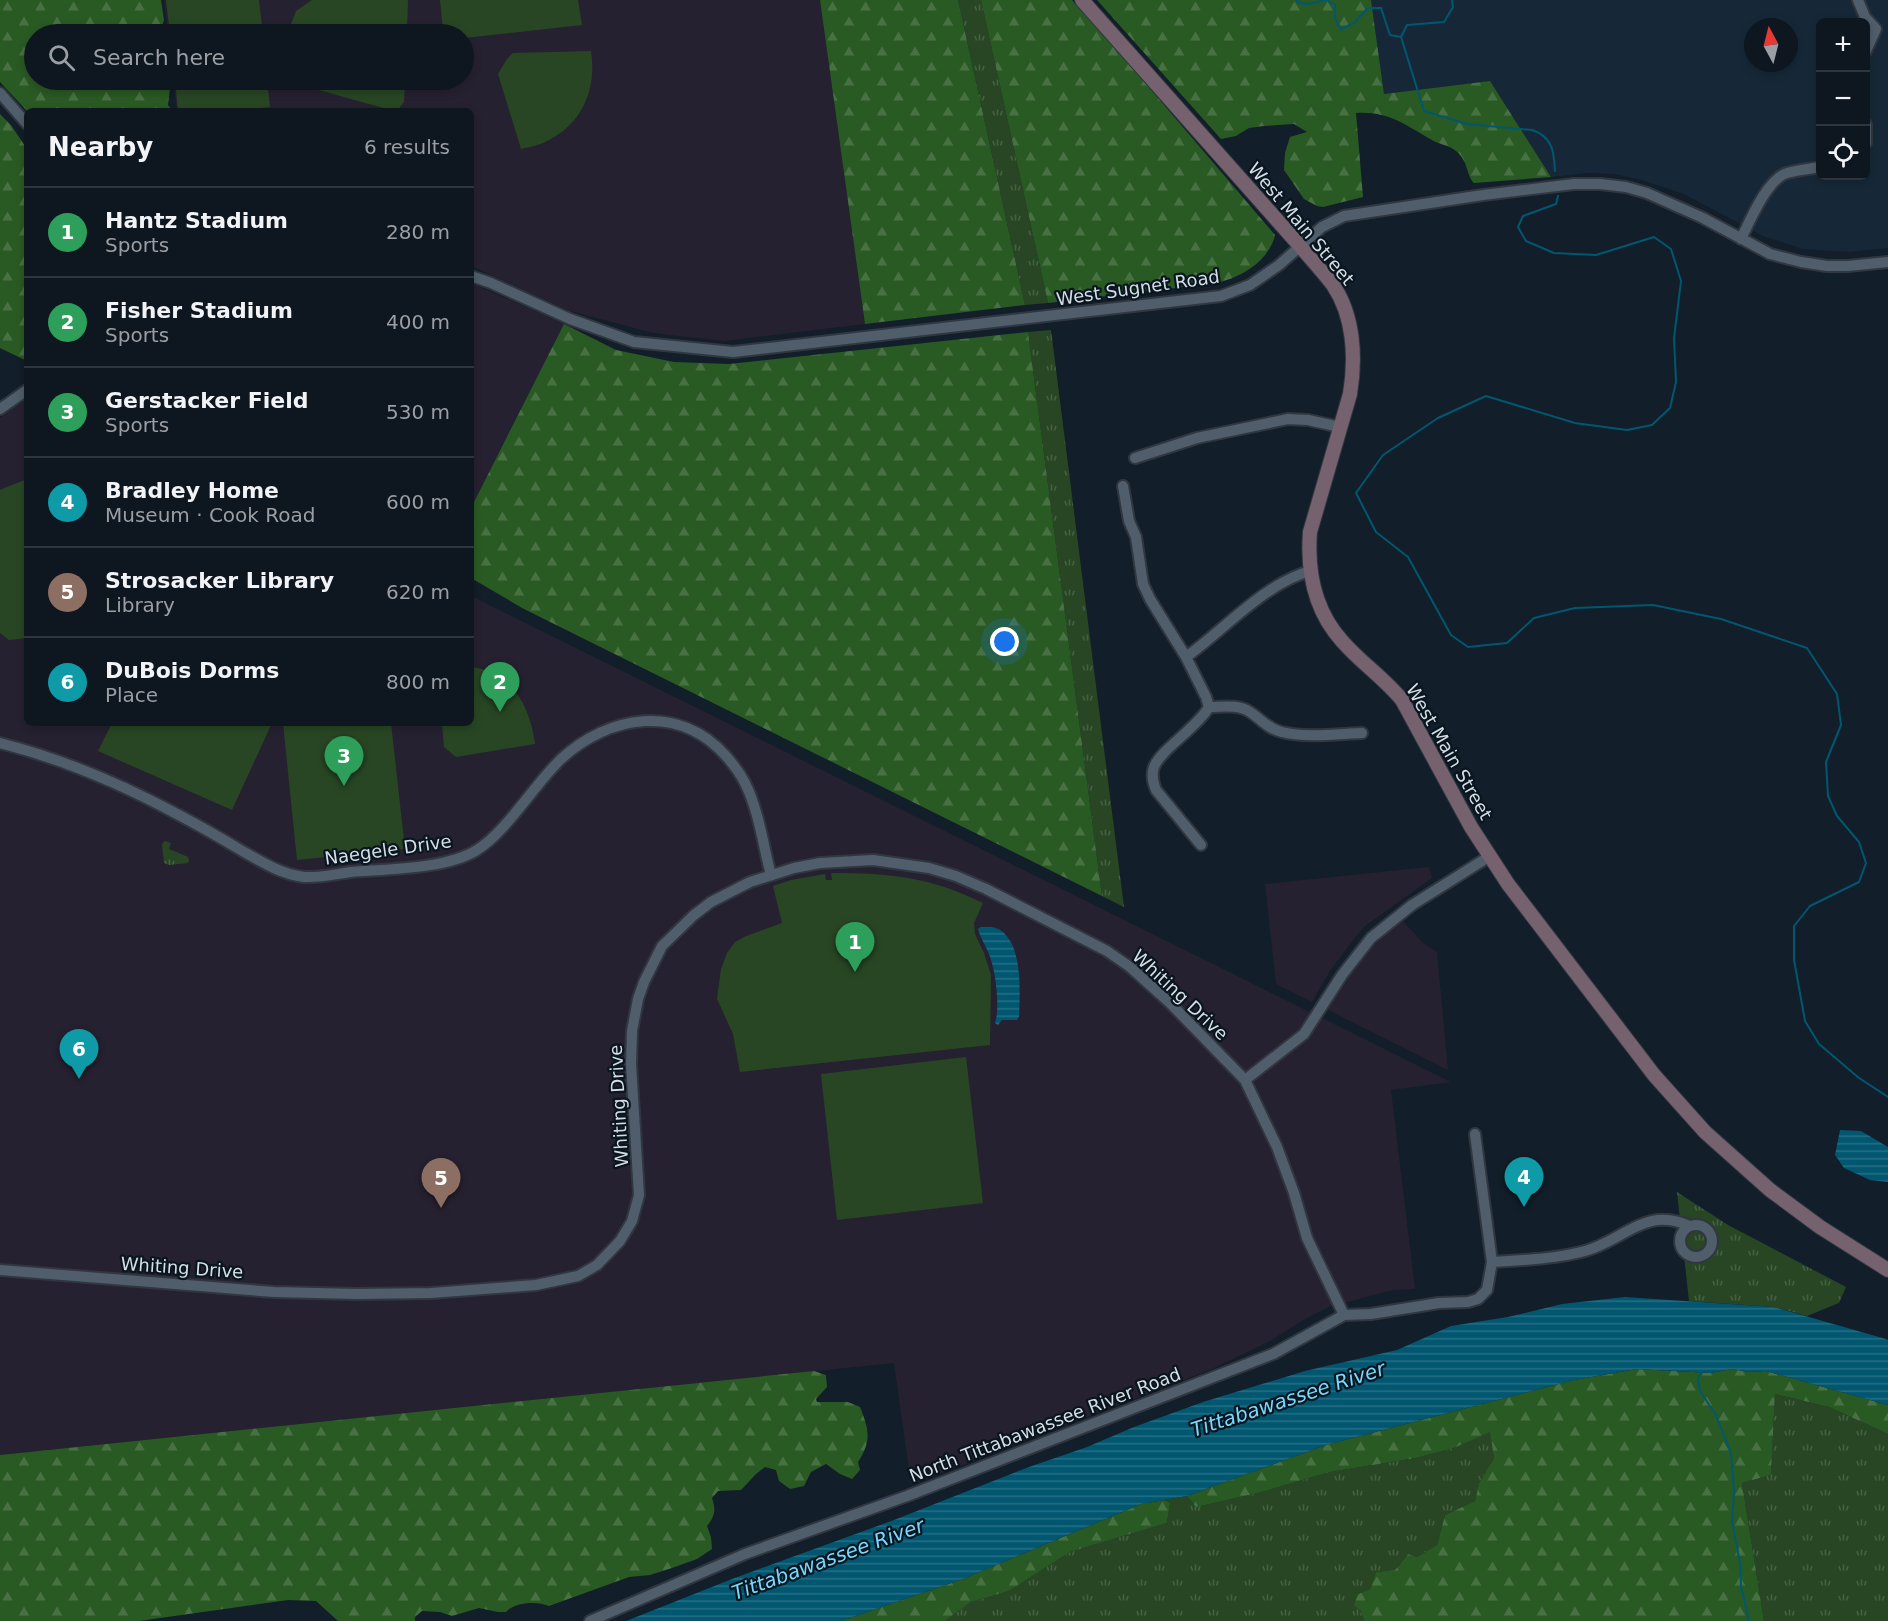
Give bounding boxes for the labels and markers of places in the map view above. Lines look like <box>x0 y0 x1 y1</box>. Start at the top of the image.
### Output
pin: 2 <box>480 662 520 712</box>
pin: 3 <box>324 736 364 786</box>
pin: 1 <box>836 922 874 972</box>
pin: 6 <box>60 1030 98 1079</box>
pin: 5 <box>422 1158 460 1208</box>
pin: 4 <box>1504 1158 1544 1207</box>

